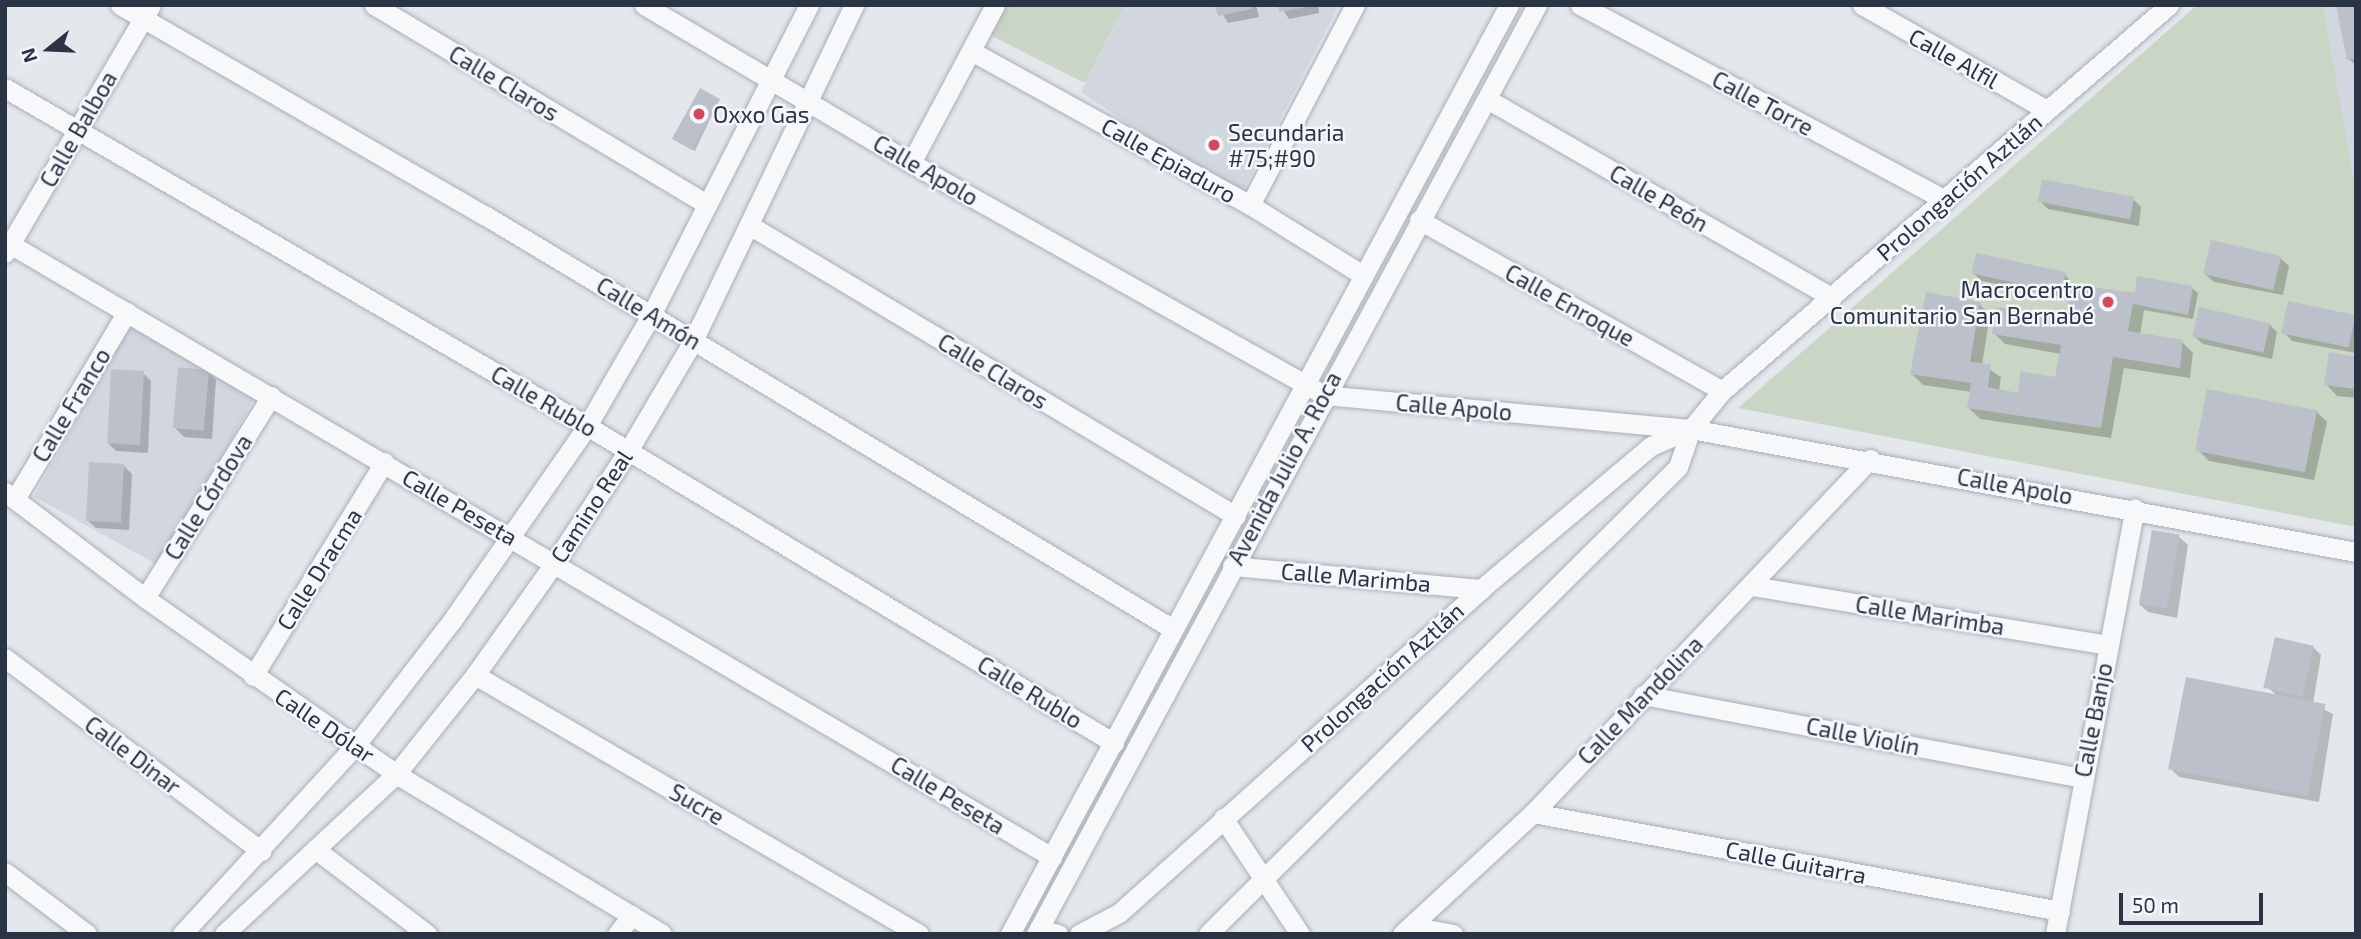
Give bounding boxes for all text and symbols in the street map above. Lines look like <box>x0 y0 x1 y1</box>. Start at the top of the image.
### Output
north arrow <box>14 14 84 84</box>
street label: Calle Alfil <box>1904 22 2004 94</box>
street label: Calle Claros <box>444 39 564 127</box>
text: N <box>15 46 42 66</box>
street label: Calle Torre <box>1707 65 1819 141</box>
street label: Calle Balboa <box>34 66 122 192</box>
place label: Oxxo Gas <box>713 100 809 128</box>
marker: Oxxo Gas <box>691 106 707 122</box>
street label: Prolongación Aztlán <box>1871 108 2047 266</box>
street label: Calle Epiaduro <box>1097 112 1241 208</box>
place label: Secundaria #75;#90 <box>1228 118 1344 172</box>
street label: Calle Apolo <box>868 129 984 211</box>
marker: Secundaria #75;#90 <box>1206 137 1222 153</box>
street label: Calle Peón <box>1605 159 1713 237</box>
street label: Calle Enroque <box>1500 258 1640 352</box>
street label: Calle Amón <box>591 271 707 355</box>
place label: Macrocentro Comunitario San Bernabé <box>1830 275 2094 329</box>
marker: Macrocentro Comunitario San Bernabé <box>2100 294 2116 310</box>
street label: Calle Claros <box>933 327 1053 415</box>
street label: Calle Franco <box>26 343 116 467</box>
street label: Calle Rublo <box>486 360 602 442</box>
street label: Avenida Julio A. Roca <box>1221 366 1347 570</box>
street label: Calle Apolo <box>1394 388 1514 426</box>
street label: Calle Córdova <box>158 429 258 565</box>
street label: Camino Real <box>544 444 638 568</box>
street label: Calle Apolo <box>1955 462 2075 510</box>
street label: Calle Peseta <box>398 463 522 551</box>
street label: Calle Dracma <box>271 503 367 635</box>
street label: Calle Marimba <box>1280 557 1432 597</box>
street label: Calle Marimba <box>1854 590 2006 640</box>
street label: Prolongación Aztlán <box>1295 596 1469 758</box>
street label: Calle Mandolina <box>1572 630 1708 770</box>
street label: Calle Rublo <box>973 650 1087 734</box>
street label: Calle Banjo <box>2068 660 2118 780</box>
street label: Calle Dólar <box>270 682 380 768</box>
street label: Calle Dinar <box>80 710 186 800</box>
street label: Calle Violín <box>1804 711 1922 761</box>
street label: Calle Peseta <box>886 750 1010 840</box>
street label: Sucre <box>665 777 729 831</box>
street label: Calle Guitarra <box>1723 835 1869 889</box>
scale bar <box>2123 880 2266 924</box>
text: 50 m <box>2132 892 2179 917</box>

